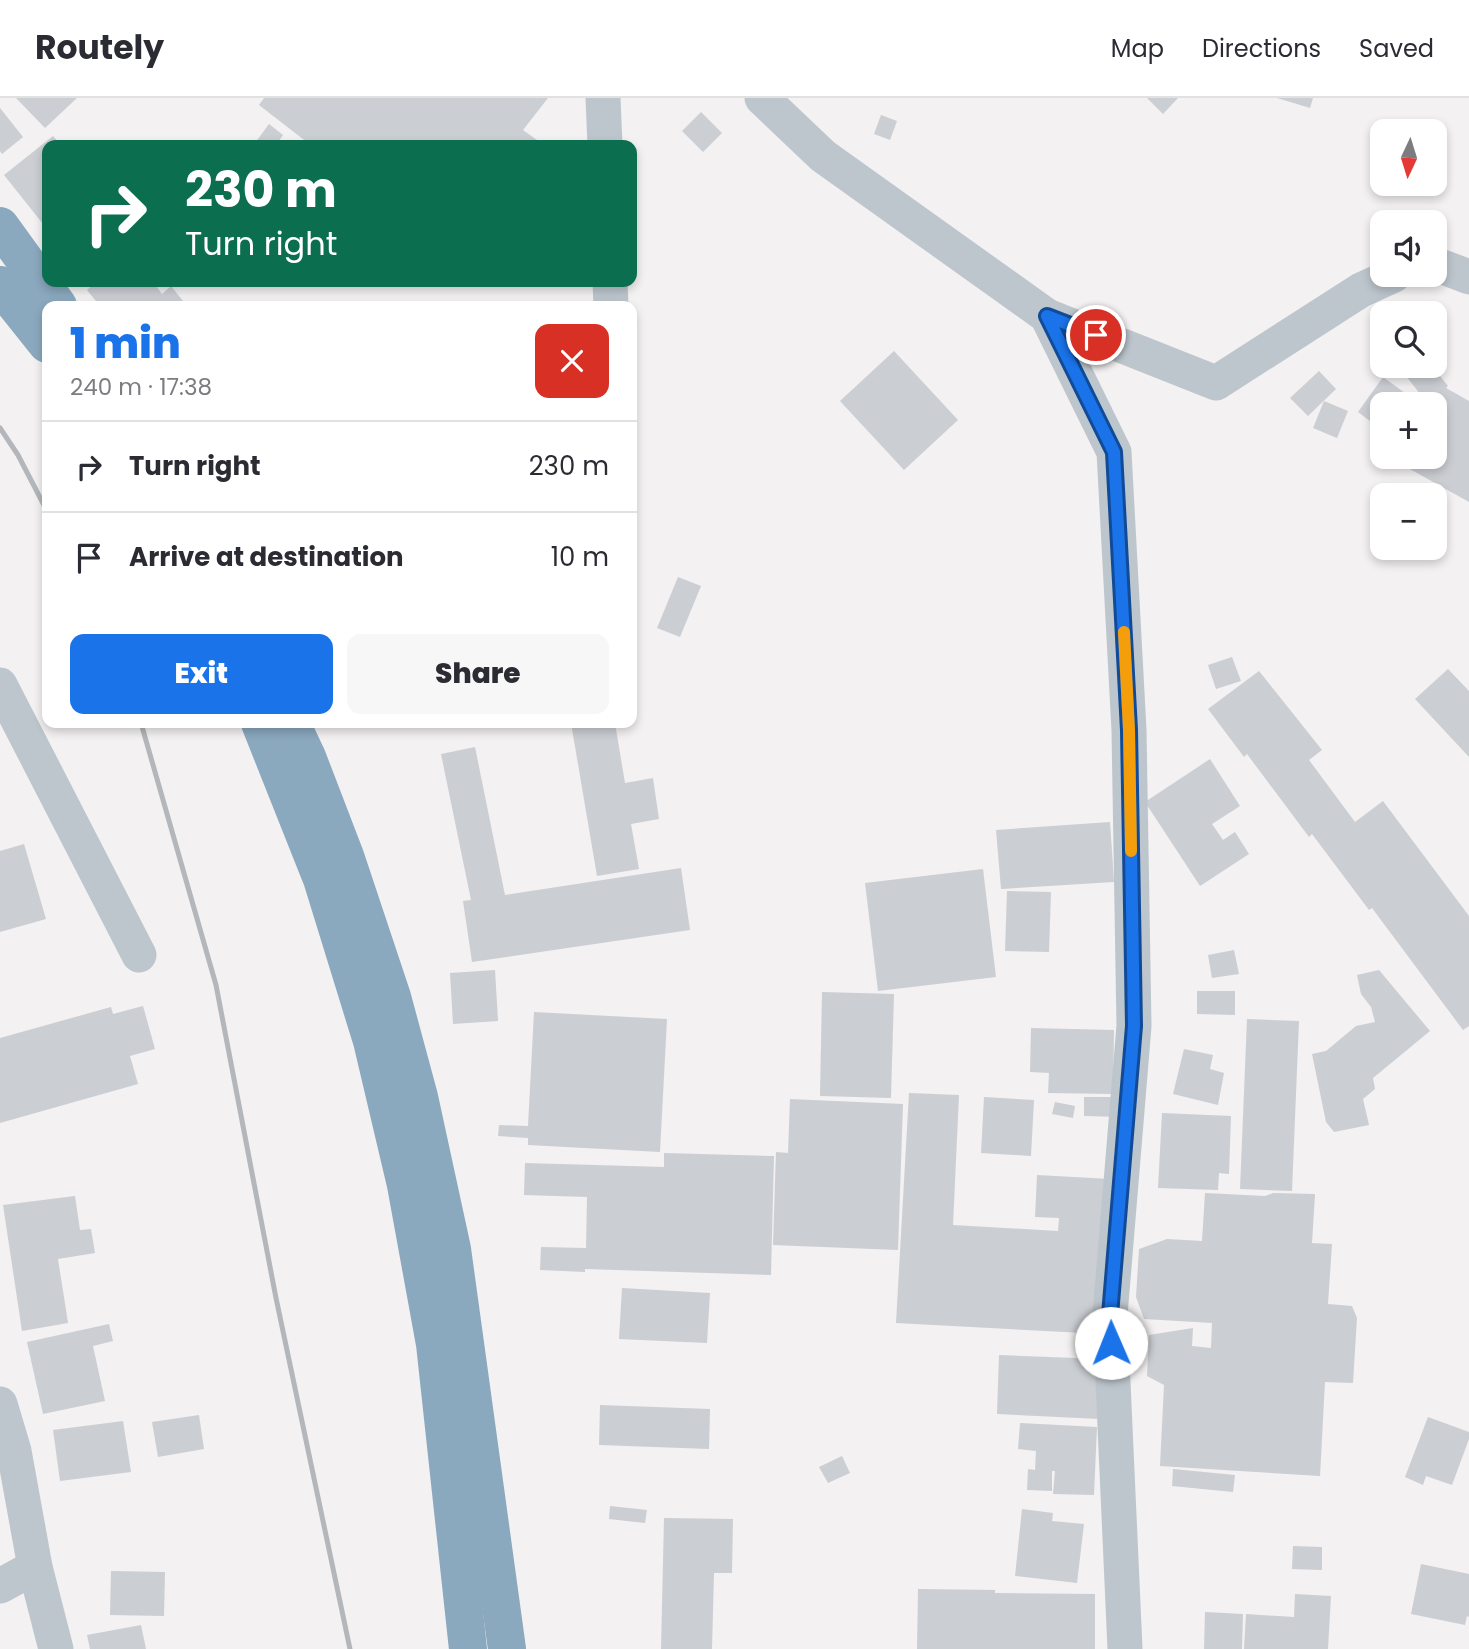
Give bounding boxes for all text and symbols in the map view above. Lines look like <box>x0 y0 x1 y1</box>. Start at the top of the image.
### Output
text: Routely <box>35 24 164 71</box>
text: Map <box>1111 32 1164 65</box>
text: Directions <box>1202 32 1321 65</box>
text: Saved <box>1359 32 1434 65</box>
north arrow <box>1370 119 1447 196</box>
map controls <box>1370 119 1447 560</box>
text: 230 m <box>185 156 337 224</box>
icon: right <box>70 168 161 259</box>
button: sound <box>1370 210 1447 287</box>
text: Turn right <box>185 221 337 266</box>
button: search <box>1370 301 1447 378</box>
pin <box>1066 305 1126 365</box>
text: 1 min <box>70 314 181 373</box>
icon: arrive <box>1077 316 1115 354</box>
button: close <box>535 324 609 398</box>
text: 240 m · 17:38 <box>70 371 212 403</box>
button: + <box>1370 392 1447 469</box>
icon: right <box>70 448 108 486</box>
text: Turn right <box>129 448 261 484</box>
text: 230 m <box>529 448 609 484</box>
button: − <box>1370 483 1447 560</box>
icon: arrive <box>70 539 108 577</box>
text: Arrive at destination <box>129 539 404 575</box>
text: 10 m <box>551 539 609 575</box>
button: Exit <box>70 634 333 714</box>
button: Share <box>347 634 609 714</box>
position arrow <box>1074 1306 1148 1380</box>

